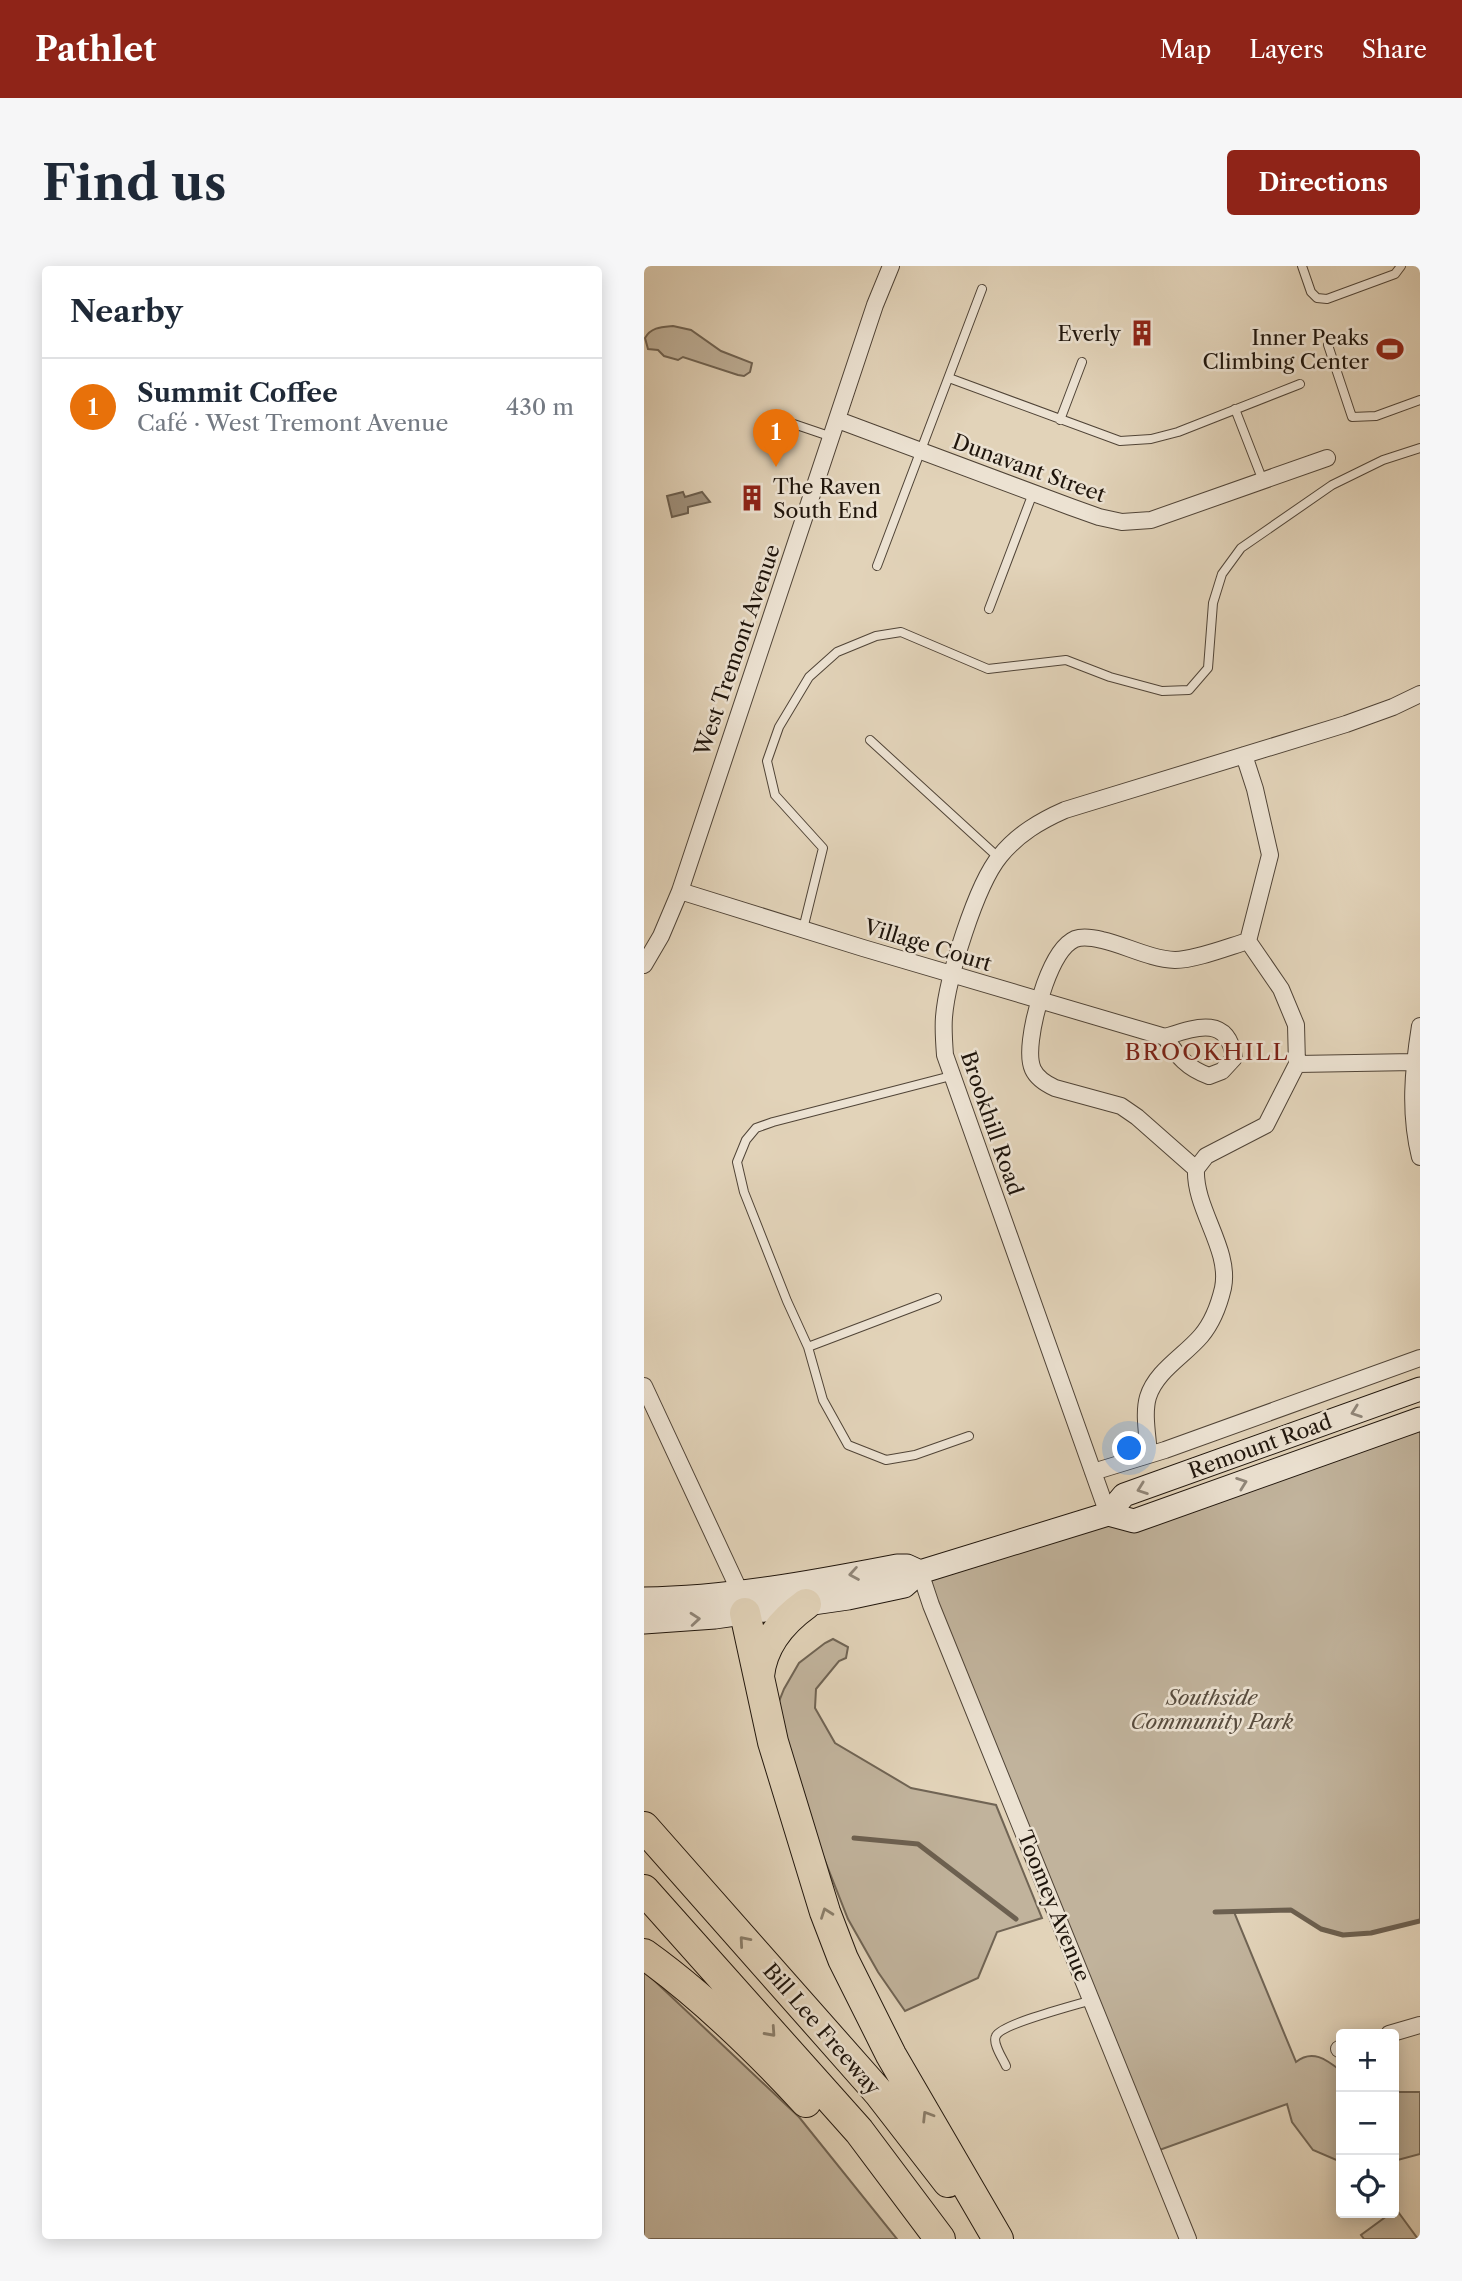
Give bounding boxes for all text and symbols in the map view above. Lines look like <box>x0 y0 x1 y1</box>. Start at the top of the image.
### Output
text: Pathlet <box>35 29 157 70</box>
text: Map <box>1160 35 1211 64</box>
text: Layers <box>1249 35 1324 64</box>
text: Share <box>1362 35 1427 64</box>
button: Directions <box>1227 150 1420 215</box>
text: Find us <box>42 152 226 213</box>
text: Nearby <box>70 293 183 330</box>
building icon: Everly <box>1127 318 1157 348</box>
place label: Everly <box>1057 321 1121 346</box>
place label: Inner Peaks Climbing Center <box>1203 325 1369 374</box>
sports icon: Inner Peaks Climbing Center <box>1375 334 1405 364</box>
text: Summit Coffee <box>137 377 338 409</box>
text: 1 <box>88 393 98 421</box>
text: 430 m <box>506 393 574 421</box>
text: Café · West Tremont Avenue <box>137 409 448 437</box>
pin: 1 <box>753 409 799 467</box>
street label: Dunavant Street <box>949 429 1110 508</box>
place label: The Raven South End <box>773 474 881 523</box>
building icon: The Raven South End <box>737 483 767 513</box>
street label: West Tremont Avenue <box>689 541 785 760</box>
street label: Village Court <box>860 914 995 976</box>
district label: BROOKHILL <box>1125 1038 1289 1066</box>
street label: Brookhill Road <box>956 1048 1028 1198</box>
one-way arrow <box>1350 1404 1362 1418</box>
street label: Remount Road <box>1185 1408 1335 1483</box>
your location <box>1112 1431 1146 1465</box>
one-way arrow <box>1236 1477 1248 1491</box>
one-way arrow <box>1136 1481 1148 1495</box>
one-way arrow <box>848 1566 860 1581</box>
one-way arrow <box>689 1612 700 1627</box>
park label: Southside Community Park <box>1131 1685 1293 1734</box>
street label: Toomey Avenue <box>1012 1827 1096 1985</box>
one-way arrow <box>820 1908 834 1920</box>
one-way arrow <box>740 1936 752 1949</box>
street label: Bill Lee Freeway <box>758 1958 886 2100</box>
one-way arrow <box>763 2024 775 2037</box>
map controls <box>1336 2029 1399 2218</box>
button: + <box>1336 2029 1399 2092</box>
button: − <box>1336 2092 1399 2155</box>
one-way arrow <box>922 2111 935 2124</box>
button: locate <box>1336 2155 1399 2218</box>

